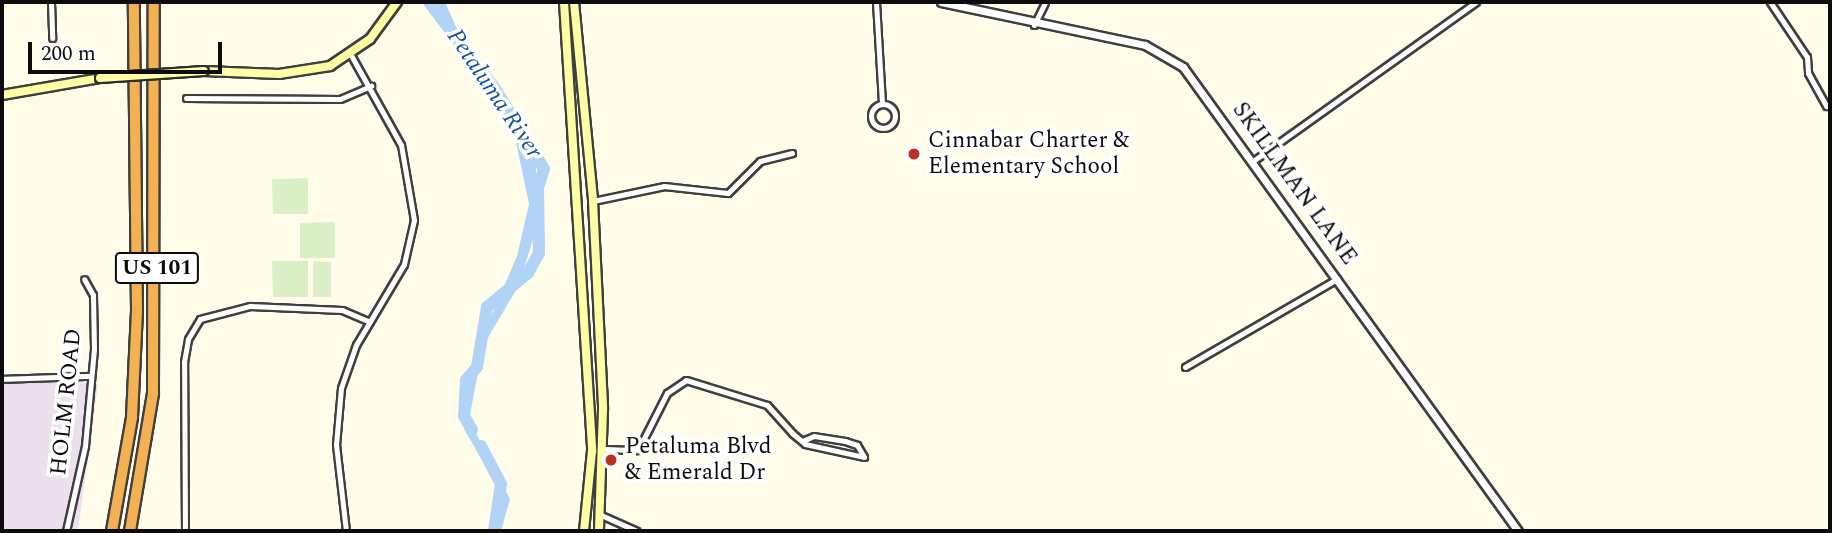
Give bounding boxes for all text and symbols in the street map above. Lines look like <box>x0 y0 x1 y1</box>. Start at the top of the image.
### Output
water label: Petaluma River <box>440 24 548 164</box>
scale bar <box>32 28 226 72</box>
text: 200 m <box>41 38 96 70</box>
street label: SKILLMAN LANE <box>1226 97 1362 271</box>
place label: Cinnabar Charter & Elementary School <box>928 127 1129 181</box>
marker: Cinnabar Charter & Elementary School <box>906 146 922 162</box>
road number: US 101 <box>113 250 201 286</box>
street label: HOLM ROAD <box>46 327 88 477</box>
place label: Petaluma Blvd & Emerald Dr <box>625 433 772 487</box>
marker: Petaluma Blvd & Emerald Dr <box>603 452 619 468</box>

